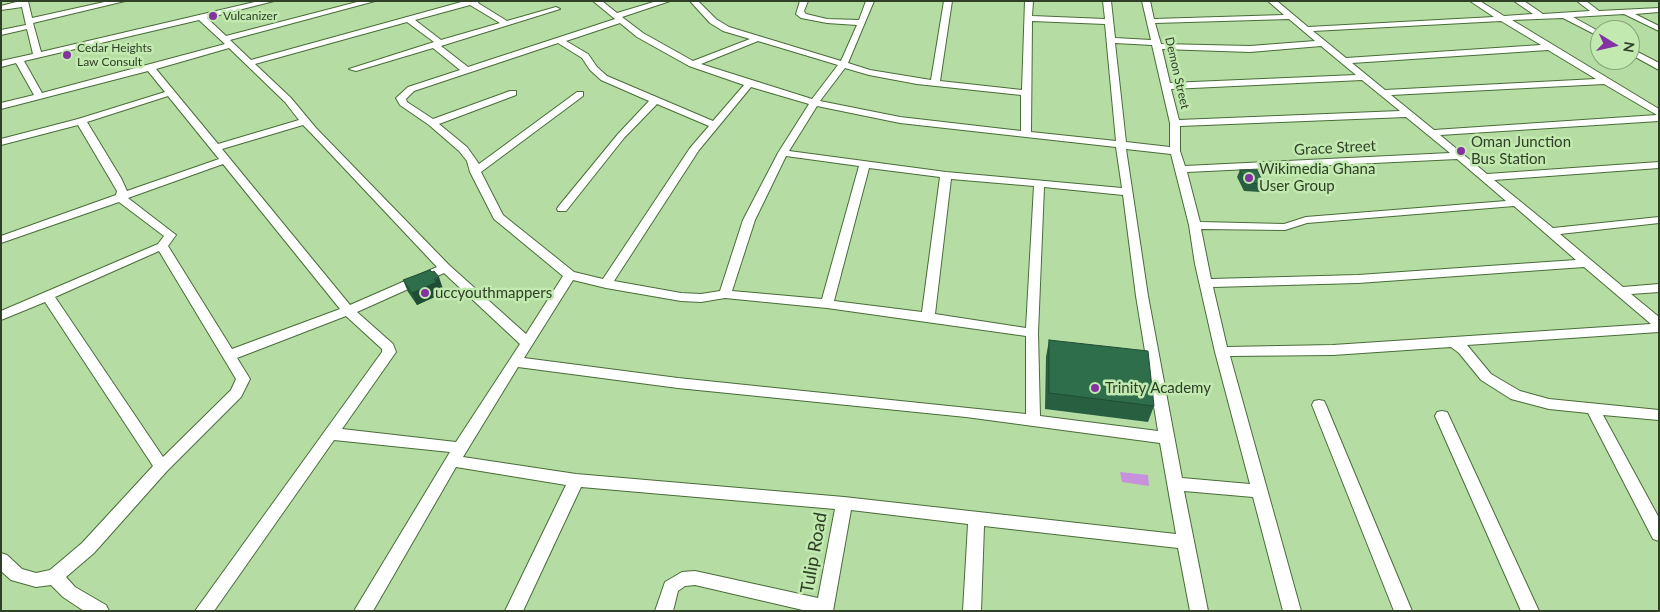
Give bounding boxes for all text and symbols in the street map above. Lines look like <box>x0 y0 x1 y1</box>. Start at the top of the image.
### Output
place label: Vulcanizer <box>223 9 277 23</box>
marker: Vulcanizer <box>207 10 219 22</box>
north arrow <box>1590 20 1640 70</box>
street label: Demon Street <box>1162 36 1192 110</box>
place label: Cedar Heights Law Consult <box>77 41 152 69</box>
text: N <box>1620 41 1639 54</box>
marker: Cedar Heights Law Consult <box>61 49 73 61</box>
place label: Oman Junction Bus Station <box>1471 133 1571 168</box>
street label: Grace Street <box>1294 137 1376 159</box>
marker: Oman Junction Bus Station <box>1455 145 1467 157</box>
place label: Wikimedia Ghana User Group <box>1259 160 1375 195</box>
marker: Wikimedia Ghana User Group <box>1243 172 1255 184</box>
place label: uccyouthmappers <box>435 284 552 302</box>
marker: uccyouthmappers <box>419 287 431 299</box>
place label: Trinity Academy <box>1105 379 1211 397</box>
marker: Trinity Academy <box>1089 382 1101 394</box>
street label: Tulip Road <box>796 511 832 595</box>

